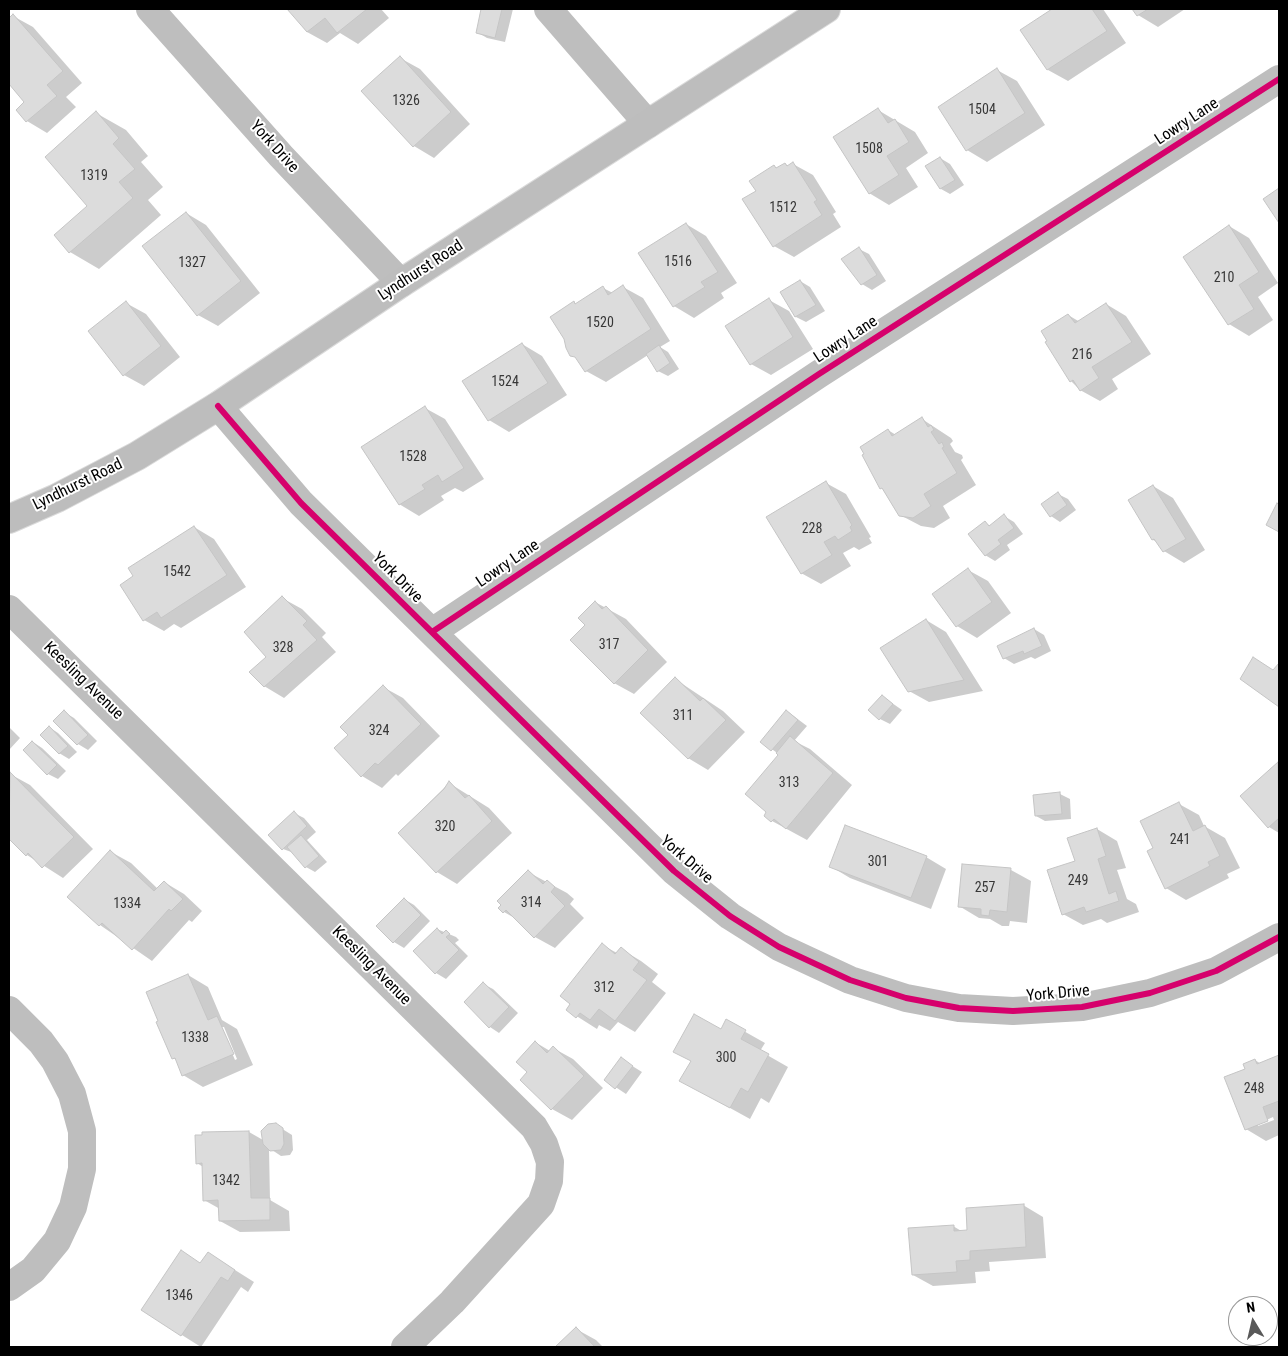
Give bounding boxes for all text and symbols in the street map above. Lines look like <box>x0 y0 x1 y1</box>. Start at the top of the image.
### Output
house number: 1326 <box>392 93 420 109</box>
street label: Lowry Lane <box>1152 94 1222 150</box>
house number: 1504 <box>968 102 996 118</box>
street label: York Drive <box>246 117 302 177</box>
house number: 1508 <box>855 141 883 157</box>
house number: 1319 <box>80 168 108 184</box>
house number: 1512 <box>769 200 797 216</box>
street label: Lyndhurst Road <box>375 237 467 305</box>
house number: 1516 <box>664 254 692 270</box>
house number: 1327 <box>178 255 206 271</box>
house number: 210 <box>1214 270 1234 286</box>
street label: Lowry Lane <box>811 312 881 368</box>
house number: 1520 <box>586 315 614 331</box>
house number: 216 <box>1072 347 1092 363</box>
house number: 1524 <box>491 374 519 390</box>
house number: 1528 <box>399 449 427 465</box>
street label: Lyndhurst Road <box>30 455 126 515</box>
house number: 228 <box>802 521 822 537</box>
street label: Lowry Lane <box>473 536 543 592</box>
street label: York Drive <box>368 549 426 607</box>
house number: 1542 <box>163 564 191 580</box>
house number: 317 <box>599 637 619 653</box>
street label: Keesling Avenue <box>39 638 127 724</box>
house number: 328 <box>273 640 293 656</box>
house number: 311 <box>673 708 693 724</box>
house number: 324 <box>369 723 389 739</box>
house number: 313 <box>779 775 799 791</box>
house number: 320 <box>435 819 455 835</box>
street label: York Drive <box>656 832 716 888</box>
house number: 241 <box>1170 832 1190 848</box>
house number: 301 <box>868 854 888 870</box>
house number: 249 <box>1068 873 1088 889</box>
house number: 257 <box>975 880 995 896</box>
house number: 314 <box>521 895 541 911</box>
house number: 1334 <box>113 896 141 912</box>
street label: Keesling Avenue <box>328 923 414 1009</box>
house number: 312 <box>594 980 614 996</box>
street label: York Drive <box>1025 982 1091 1006</box>
house number: 1338 <box>181 1030 209 1046</box>
house number: 300 <box>716 1050 736 1066</box>
house number: 248 <box>1244 1081 1264 1097</box>
house number: 1342 <box>212 1173 240 1189</box>
house number: 1346 <box>165 1288 193 1304</box>
north arrow <box>1228 1296 1278 1346</box>
text: N <box>1245 1299 1256 1316</box>

